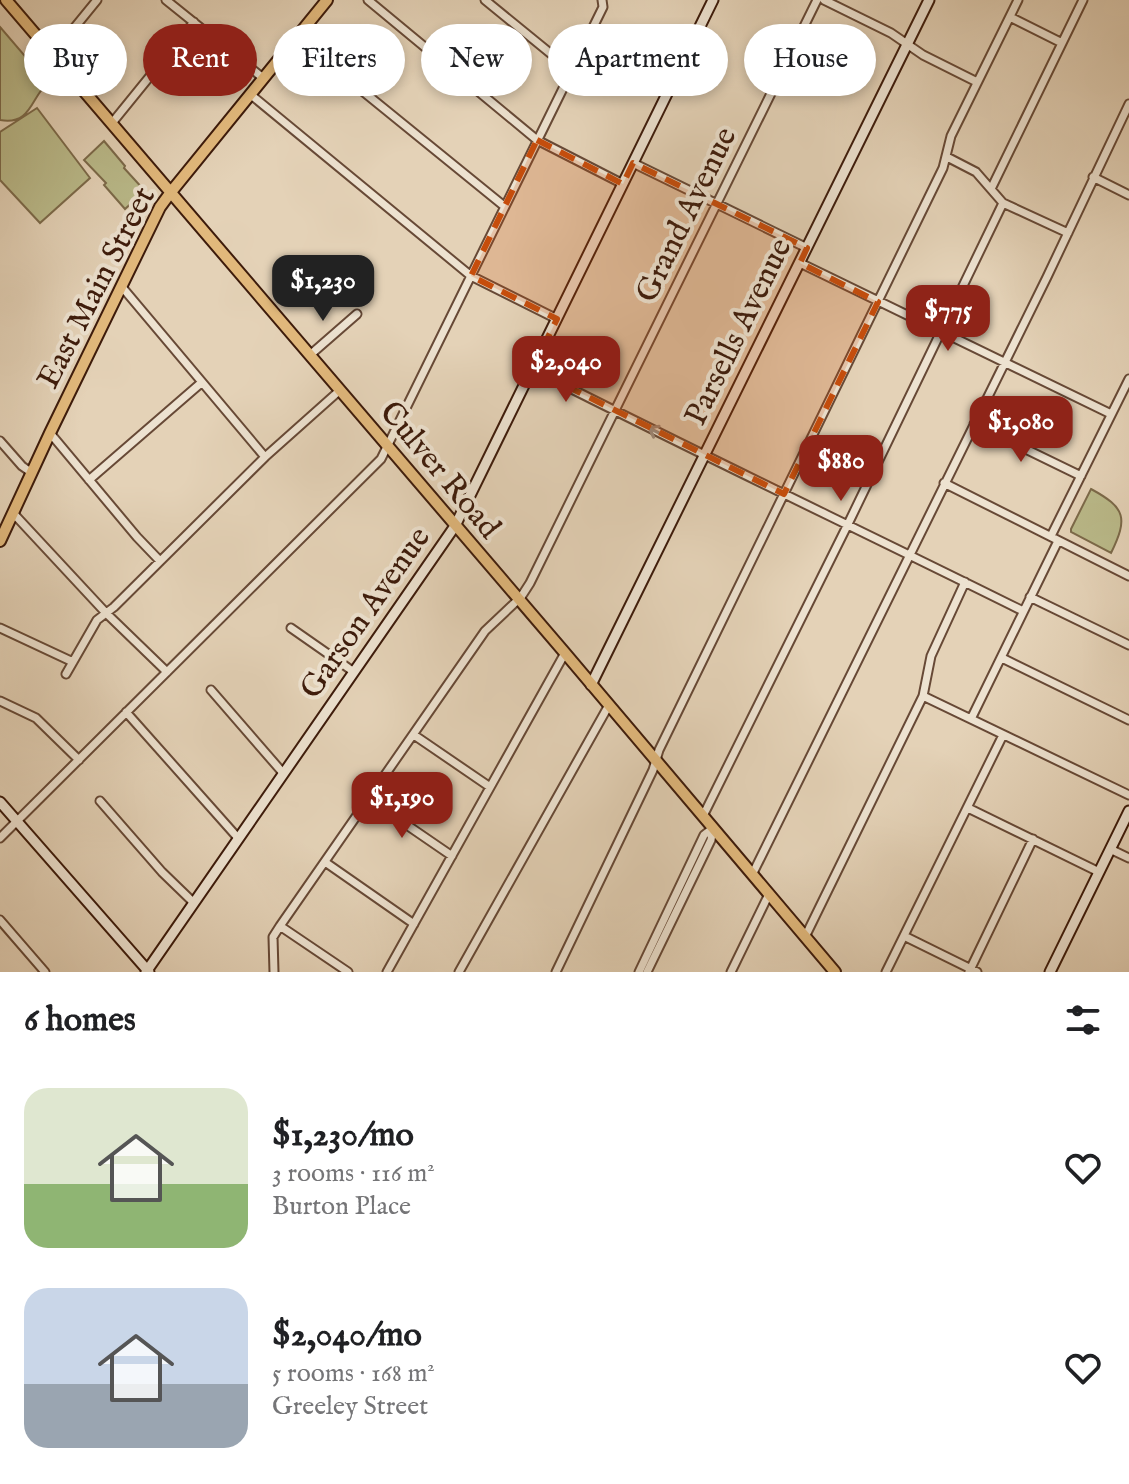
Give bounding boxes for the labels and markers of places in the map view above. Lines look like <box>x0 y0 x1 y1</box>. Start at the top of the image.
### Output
pin: $1,230 <box>258 255 388 323</box>
pin: $775 <box>901 285 995 353</box>
pin: $2,040 <box>501 336 631 404</box>
pin: $1,080 <box>956 396 1086 464</box>
pin: $880 <box>794 435 888 503</box>
pin: $1,190 <box>337 772 467 840</box>

